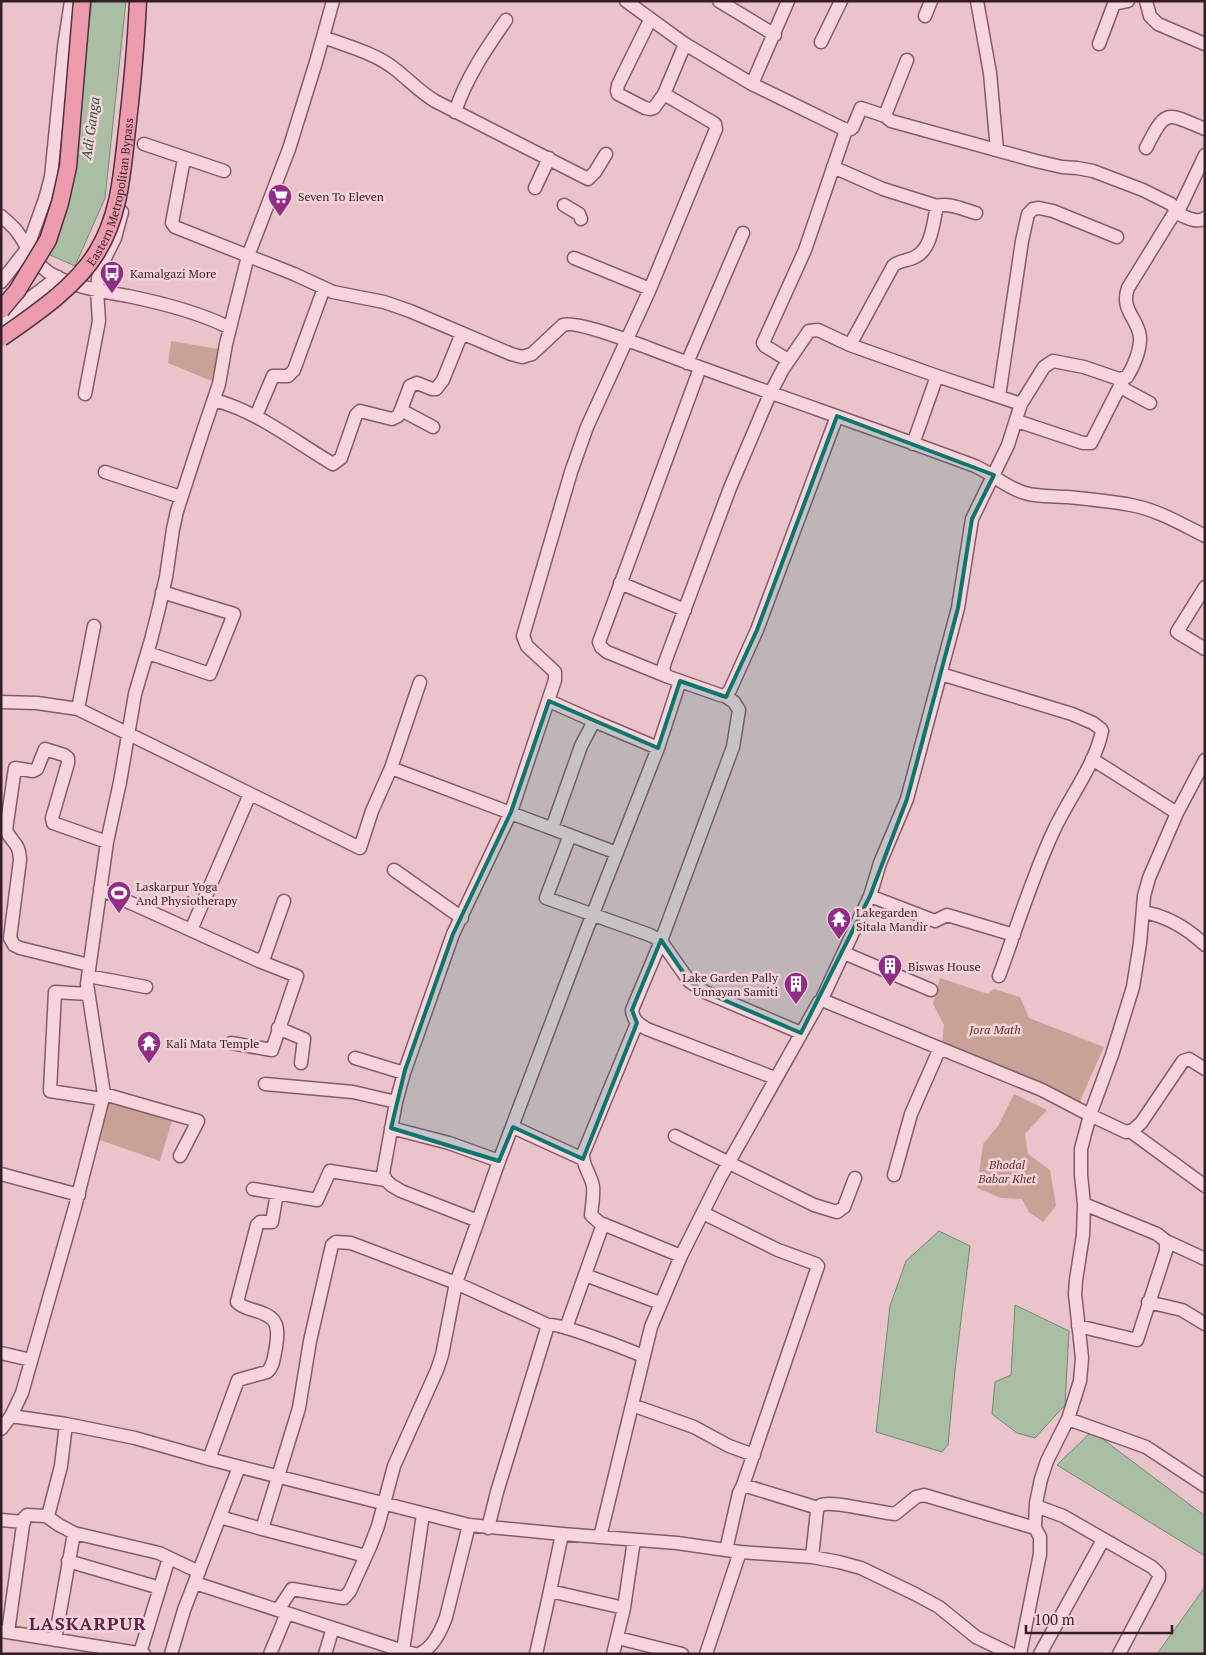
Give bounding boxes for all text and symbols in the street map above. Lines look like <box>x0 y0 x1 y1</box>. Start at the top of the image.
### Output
water label: Adi Ganga <box>76 96 104 161</box>
street label: Eastern Metropolitan Bypass <box>83 117 136 268</box>
supermarket icon: Seven To Eleven <box>267 183 293 217</box>
place label: Seven To Eleven <box>298 189 384 204</box>
bus stop icon: Kamalgazi More <box>99 260 125 294</box>
place label: Kamalgazi More <box>130 266 216 281</box>
place label: Laskarpur Yoga And Physiotherapy <box>136 879 238 908</box>
sports icon: Laskarpur Yoga And Physiotherapy <box>106 880 132 914</box>
place label: Lakegarden Sitala Mandir <box>856 905 928 934</box>
temple icon: Lakegarden Sitala Mandir <box>826 906 852 940</box>
building icon: Biswas House <box>877 953 903 987</box>
place label: Biswas House <box>908 959 981 974</box>
place label: Lake Garden Pally Unnayan Samiti <box>682 970 779 999</box>
building icon: Lake Garden Pally Unnayan Samiti <box>783 971 809 1005</box>
park label: Jora Math <box>968 1022 1021 1037</box>
temple icon: Kali Mata Temple <box>136 1030 162 1064</box>
place label: Kali Mata Temple <box>166 1036 259 1051</box>
park label: Bhodal Babar Khet <box>977 1157 1037 1186</box>
scale bar <box>1026 1602 1172 1634</box>
text: 100 m <box>1034 1609 1075 1629</box>
district label: LASKARPUR <box>29 1611 147 1635</box>

